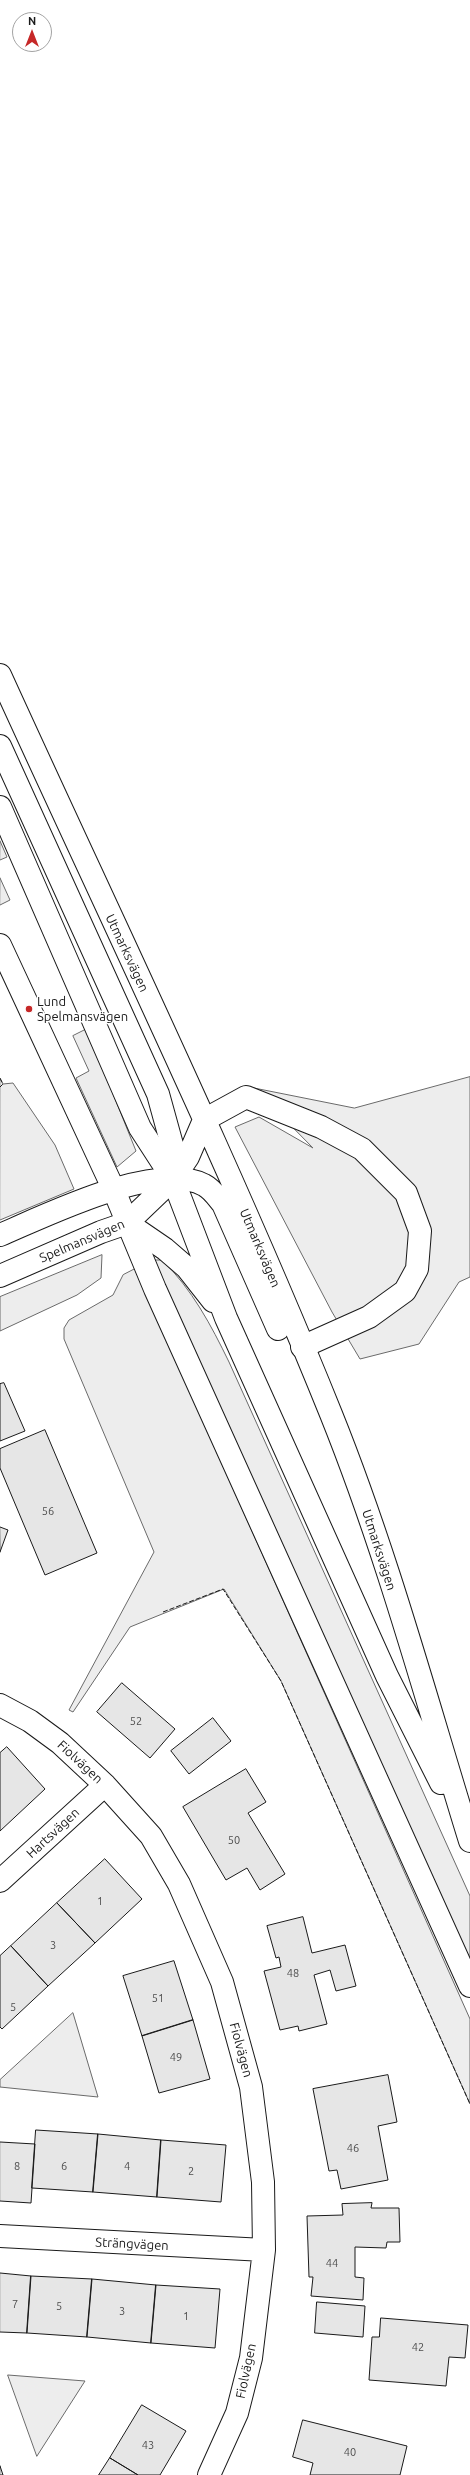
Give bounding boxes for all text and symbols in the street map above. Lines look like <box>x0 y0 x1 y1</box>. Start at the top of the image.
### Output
north arrow <box>12 12 52 52</box>
text: N <box>28 15 36 27</box>
street label: Utmarksvägen <box>102 912 152 994</box>
place label: Lund Spelmansvägen <box>37 994 128 1025</box>
marker: Lund Spelmansvägen <box>24 1004 34 1014</box>
street label: Utmarksvägen <box>236 1206 284 1290</box>
street label: Spelmansvägen <box>37 1216 127 1266</box>
house number: 56 <box>42 1504 54 1518</box>
street label: Utmarksvägen <box>359 1508 399 1592</box>
house number: 52 <box>130 1714 142 1728</box>
street label: Fiolvägen <box>54 1737 106 1787</box>
street label: Hartsvägen <box>23 1805 83 1861</box>
house number: 50 <box>228 1833 240 1847</box>
house number: 1 <box>97 1894 103 1908</box>
house number: 3 <box>50 1938 56 1952</box>
house number: 48 <box>287 1966 299 1980</box>
house number: 51 <box>152 1991 164 2005</box>
house number: 5 <box>10 2000 16 2014</box>
street label: Fiolvägen <box>226 2021 256 2079</box>
house number: 49 <box>170 2050 182 2064</box>
house number: 46 <box>347 2141 359 2155</box>
house number: 8 <box>14 2159 20 2173</box>
house number: 6 <box>61 2159 67 2173</box>
house number: 4 <box>124 2159 130 2173</box>
house number: 2 <box>188 2164 194 2178</box>
street label: Strängvägen <box>95 2234 169 2254</box>
house number: 44 <box>326 2256 338 2270</box>
house number: 7 <box>12 2297 18 2311</box>
house number: 5 <box>56 2299 62 2313</box>
house number: 3 <box>119 2304 125 2318</box>
house number: 1 <box>183 2309 189 2323</box>
house number: 42 <box>412 2340 424 2354</box>
street label: Fiolvägen <box>233 2342 259 2400</box>
house number: 43 <box>142 2438 154 2452</box>
house number: 40 <box>344 2445 356 2459</box>

